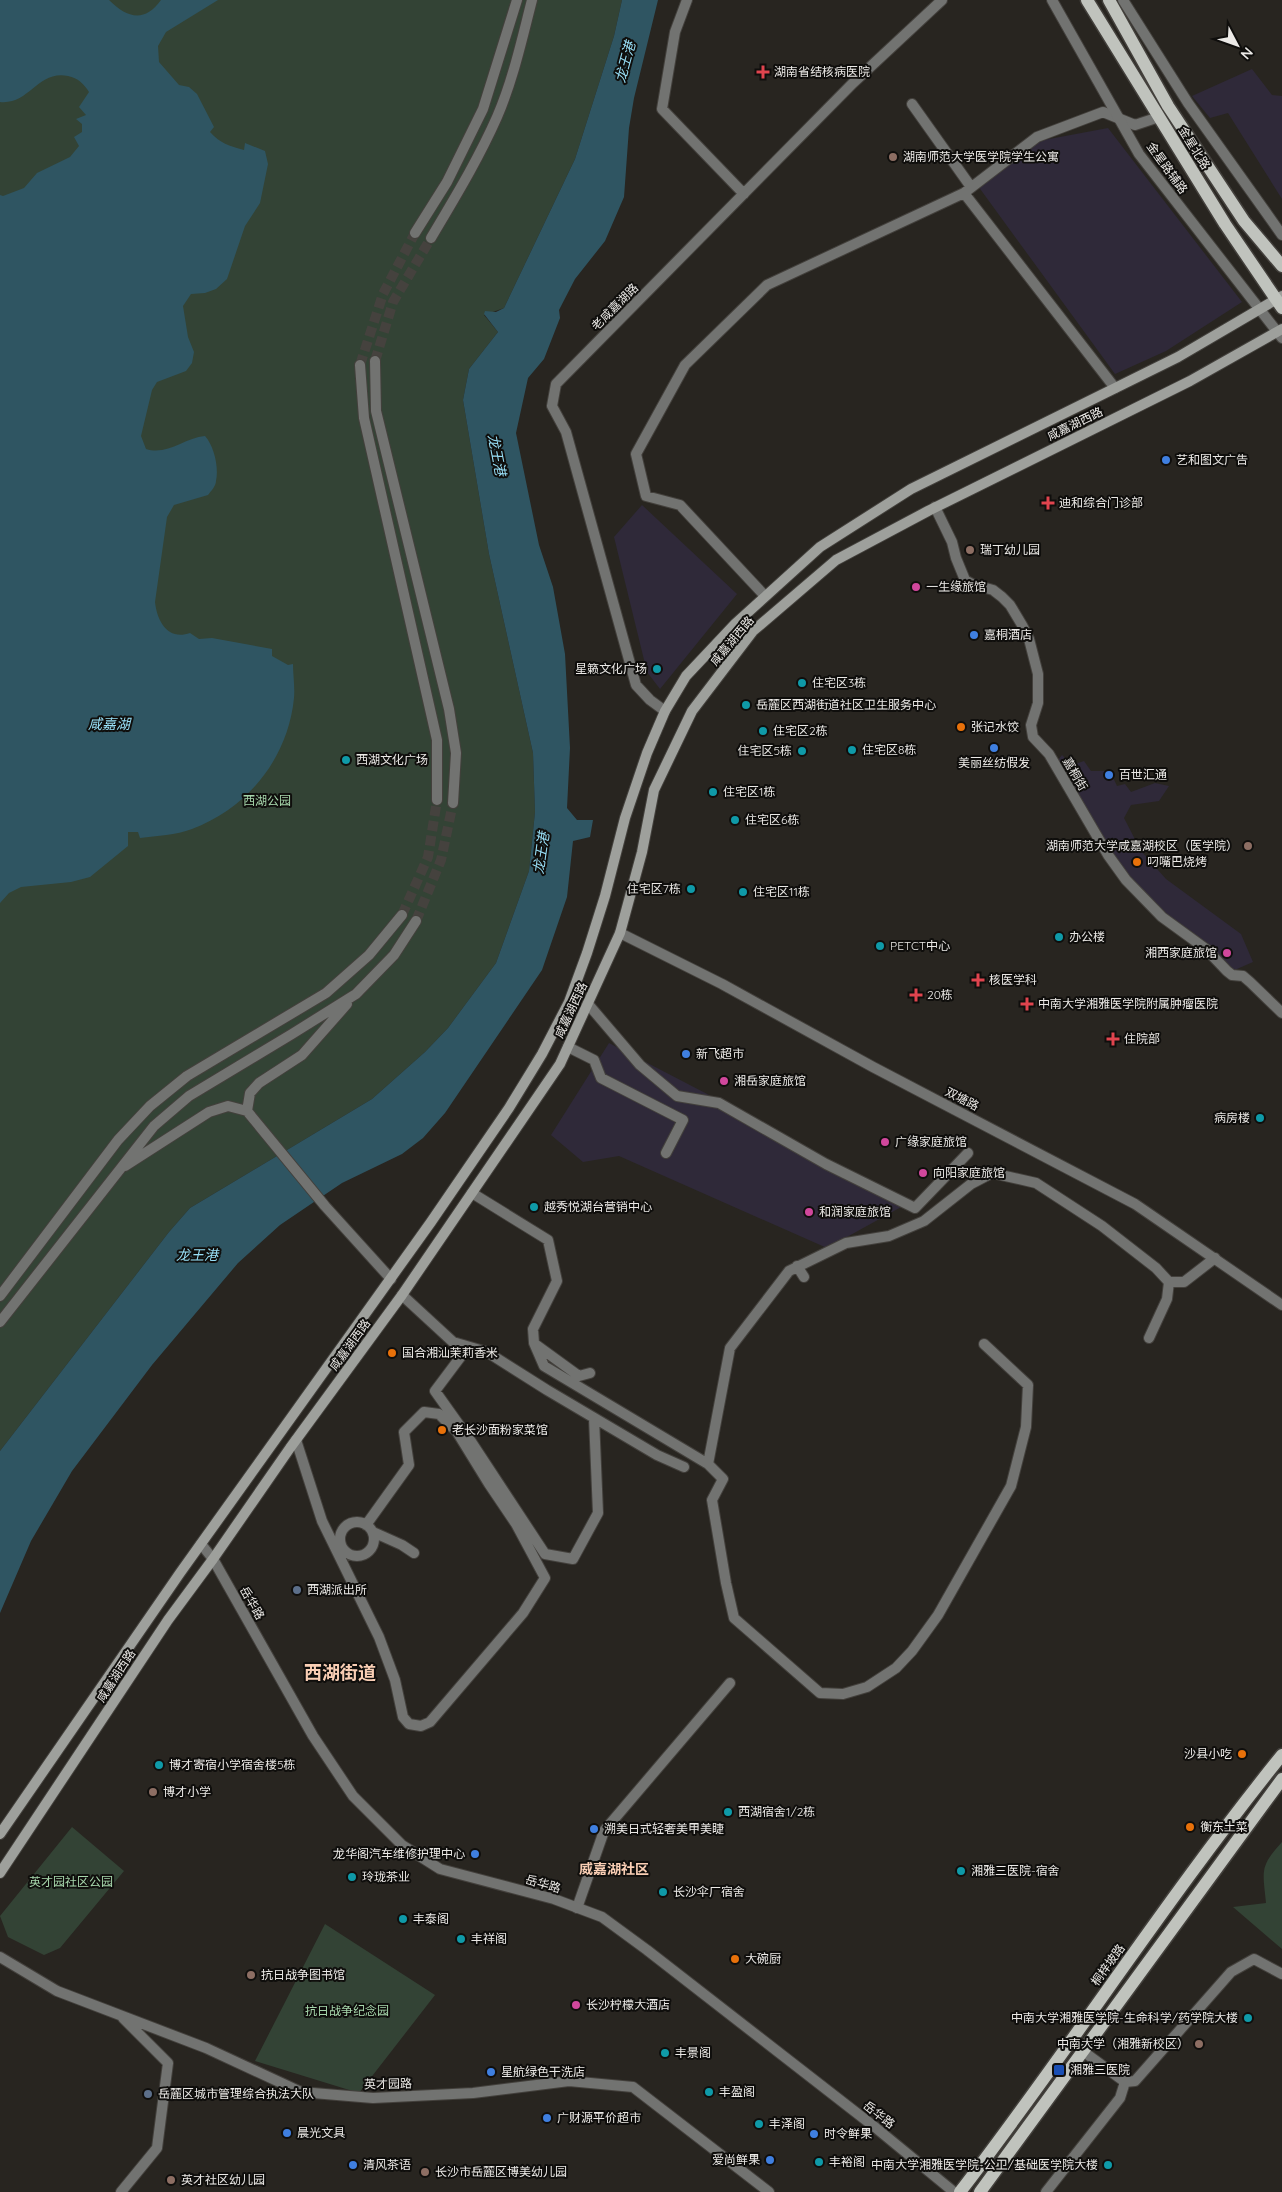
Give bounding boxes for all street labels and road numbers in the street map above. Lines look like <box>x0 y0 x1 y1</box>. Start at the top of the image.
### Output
street label: 金星北路 <box>1175 123 1214 172</box>
street label: 金星路辅路 <box>1144 139 1191 196</box>
street label: 老咸嘉湖路 <box>588 280 641 333</box>
street label: 咸嘉湖西路 <box>1045 404 1105 443</box>
street label: 咸嘉湖西路 <box>707 613 757 668</box>
street label: 嘉桐街 <box>1060 754 1091 793</box>
street label: 咸嘉湖西路 <box>551 979 590 1040</box>
street label: 双塘路 <box>943 1084 982 1113</box>
street label: 咸嘉湖西路 <box>326 1316 373 1373</box>
street label: 岳华路 <box>237 1583 268 1622</box>
street label: 咸嘉湖西路 <box>93 1646 138 1705</box>
street label: 岳华路 <box>524 1871 563 1896</box>
street label: 桐梓坡路 <box>1087 1941 1128 1989</box>
street label: 英才园路 <box>364 2076 412 2091</box>
street label: 岳华路 <box>861 2098 898 2132</box>

